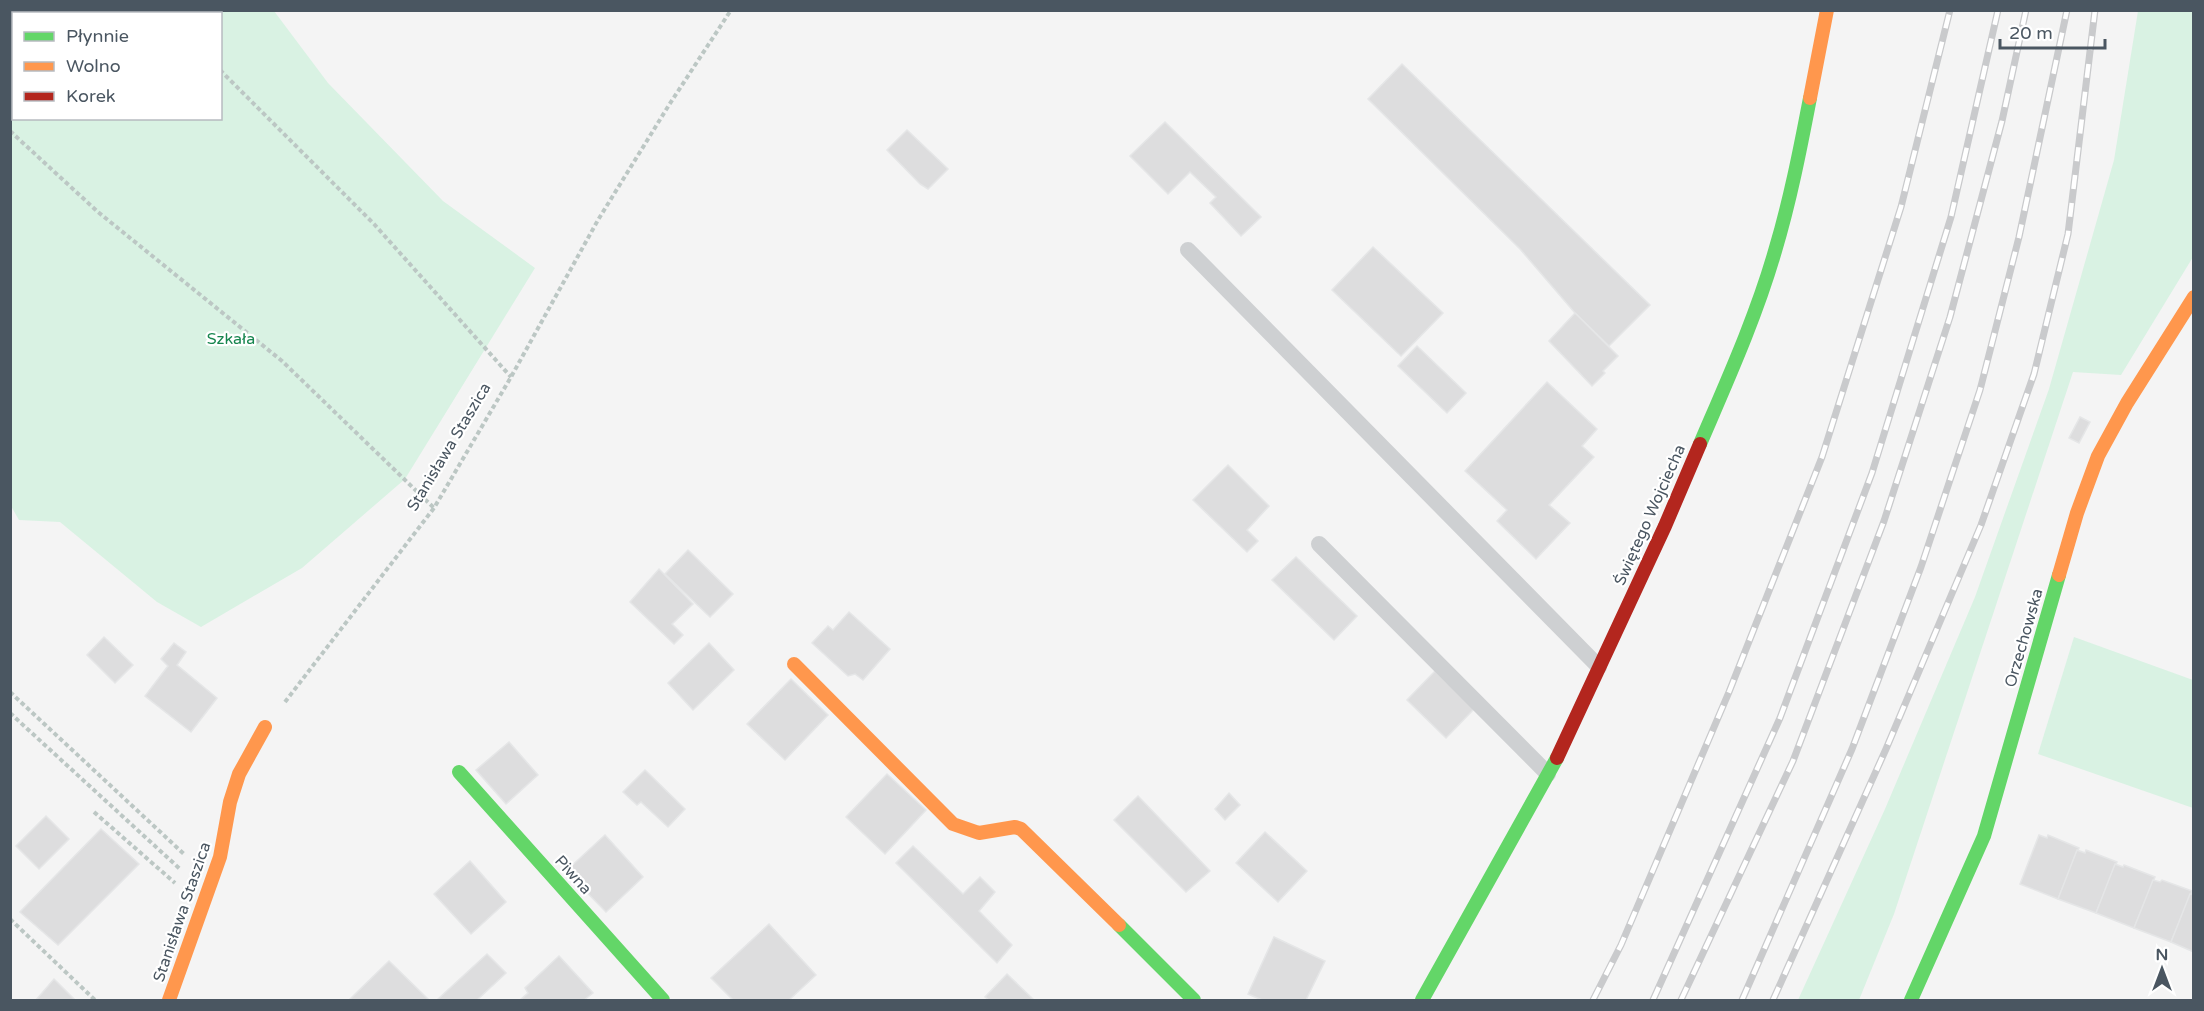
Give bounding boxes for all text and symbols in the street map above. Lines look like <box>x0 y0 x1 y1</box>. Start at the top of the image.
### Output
legend <box>12 12 222 120</box>
scale bar <box>2000 12 2105 50</box>
text: 20 m <box>2009 22 2053 44</box>
text: Płynnie <box>66 25 129 47</box>
text: Wolno <box>66 55 121 77</box>
text: Korek <box>66 85 116 107</box>
park label: Szkała <box>207 329 255 349</box>
street label: Stanisława Staszica <box>403 379 495 515</box>
street label: Świętego Wojciecha <box>1610 441 1690 589</box>
street label: Orzechowska <box>2000 586 2048 690</box>
street label: Stanisława Staszica <box>149 839 215 985</box>
street label: Piwna <box>550 851 596 899</box>
north arrow <box>2132 939 2192 999</box>
text: N <box>2156 945 2168 965</box>

